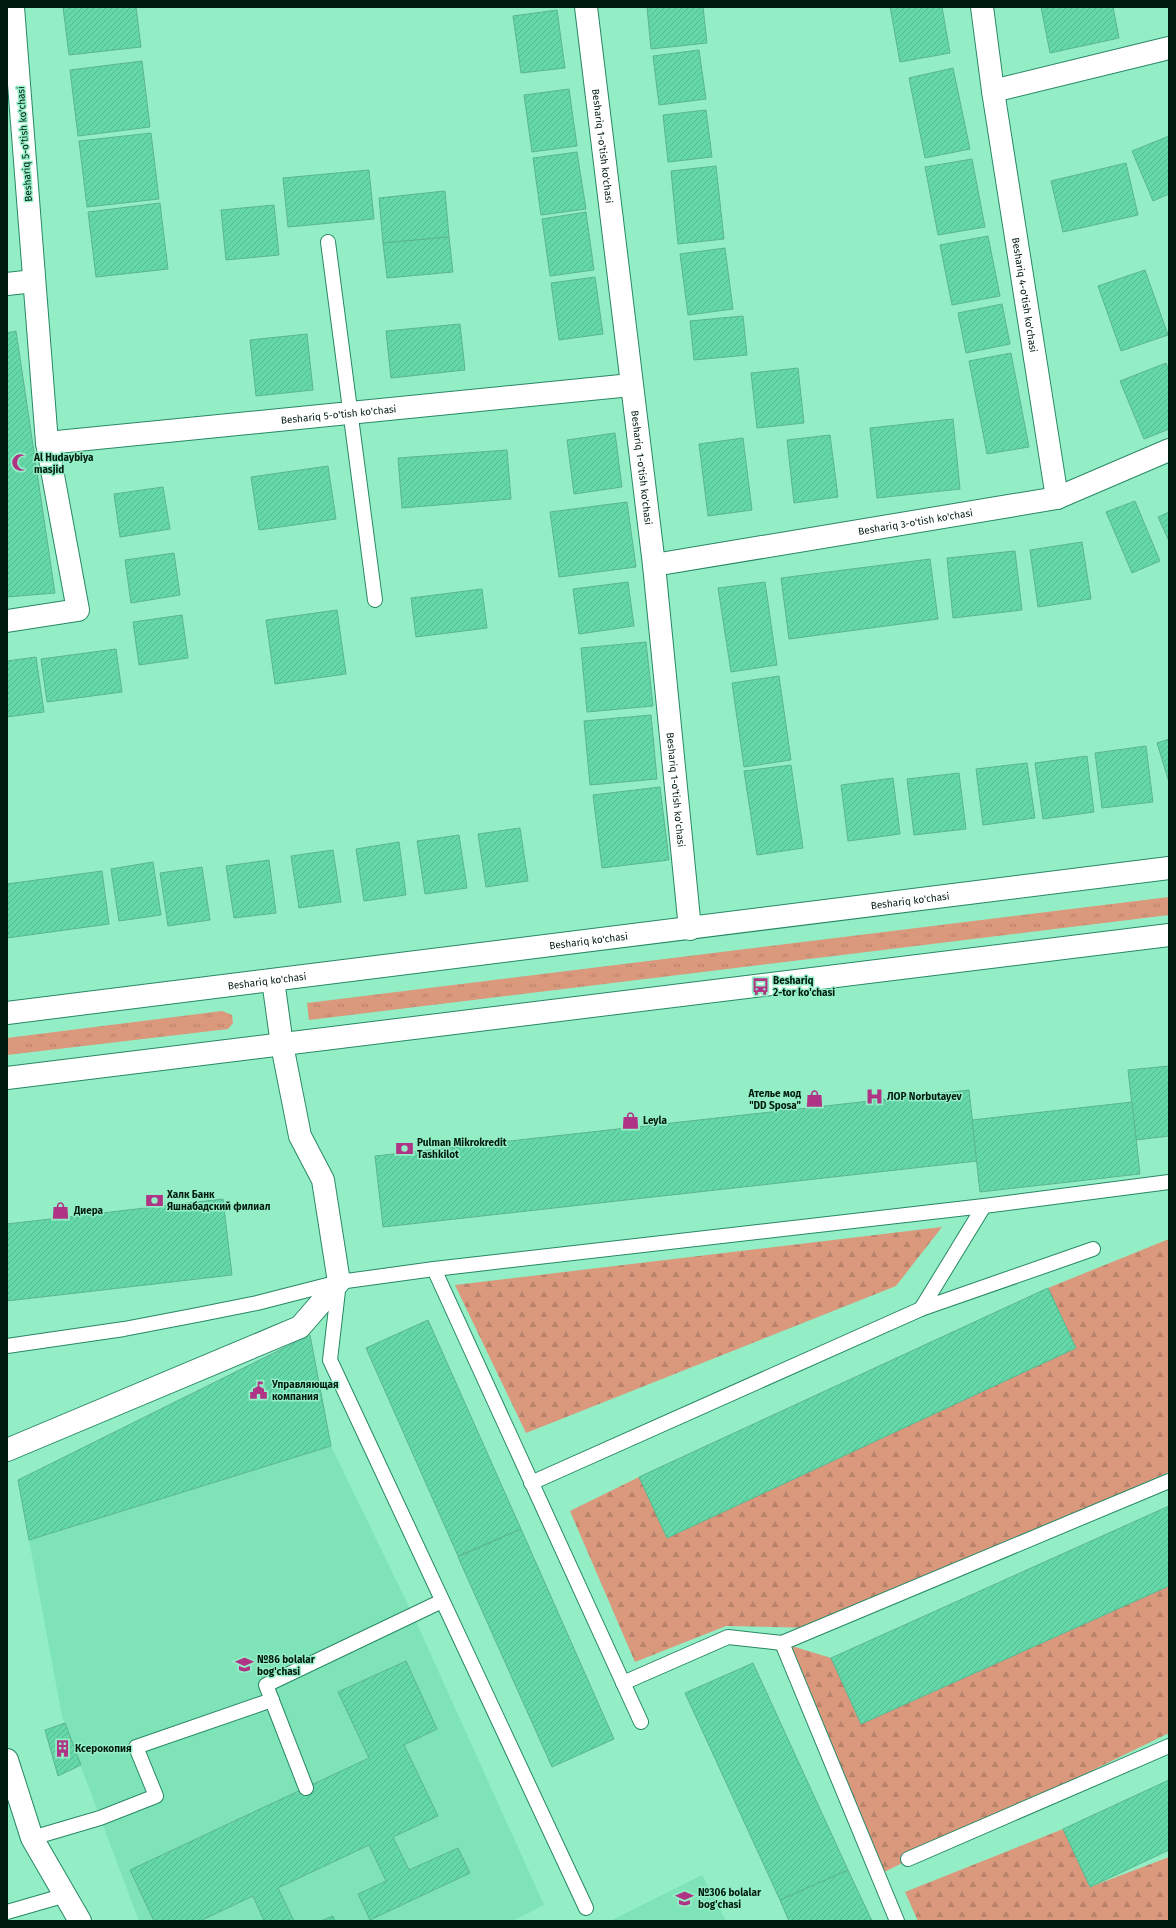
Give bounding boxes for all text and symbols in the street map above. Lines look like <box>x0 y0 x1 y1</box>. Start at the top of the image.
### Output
street label: Beshariq 5-o'tish ko'chasi <box>15 86 35 202</box>
street label: Beshariq 1-o'tish ko'chasi <box>589 88 615 204</box>
street label: Beshariq 4-o'tish ko'chasi <box>1009 237 1039 353</box>
street label: Beshariq 5-o'tish ko'chasi <box>280 403 397 427</box>
street label: Beshariq 1-o'tish ko'chasi <box>628 410 654 526</box>
place label: Al Hudaybiya masjid <box>33 452 94 476</box>
mosque icon: Al Hudaybiya masjid <box>11 453 31 473</box>
street label: Beshariq 3-o'tish ko'chasi <box>857 507 974 538</box>
street label: Beshariq 1-o'tish ko'chasi <box>664 732 687 848</box>
street label: Beshariq ko'chasi <box>870 890 950 912</box>
street label: Beshariq ko'chasi <box>549 931 629 952</box>
street label: Beshariq ko'chasi <box>227 971 307 992</box>
place label: Beshariq 2-tor ko'chasi <box>773 975 835 999</box>
bus stop icon: Beshariq 2-tor ko'chasi <box>750 976 770 996</box>
hospital icon: ЛОР Norbutayev <box>864 1086 884 1106</box>
place label: Ателье мод "DD Sposa" <box>747 1088 801 1112</box>
shop icon: Ателье мод "DD Sposa" <box>804 1089 824 1109</box>
place label: ЛОР Norbutayev <box>887 1091 963 1103</box>
shop icon: Leyla <box>620 1110 640 1130</box>
place label: Leyla <box>643 1115 667 1127</box>
place label: Pulman Mikrokredit Tashkilot <box>417 1137 507 1161</box>
bank icon: Pulman Mikrokredit Tashkilot <box>394 1138 414 1158</box>
place label: Халк Банк Яшнабадский филиал <box>166 1189 271 1213</box>
bank icon: Халк Банк Яшнабадский филиал <box>144 1190 164 1210</box>
shop icon: Диера <box>51 1200 71 1220</box>
place label: Диера <box>73 1205 104 1217</box>
place label: Управляющая компания <box>271 1379 339 1403</box>
public building icon: Управляющая компания <box>249 1380 269 1400</box>
place label: №86 bolalar bog'chasi <box>257 1654 316 1678</box>
school or university icon: №86 bolalar bog'chasi <box>234 1655 254 1675</box>
building icon: Ксерокопия <box>52 1738 72 1758</box>
place label: Ксерокопия <box>75 1743 131 1755</box>
place label: №306 bolalar bog'chasi <box>698 1887 762 1911</box>
school or university icon: №306 bolalar bog'chasi <box>675 1888 695 1908</box>

